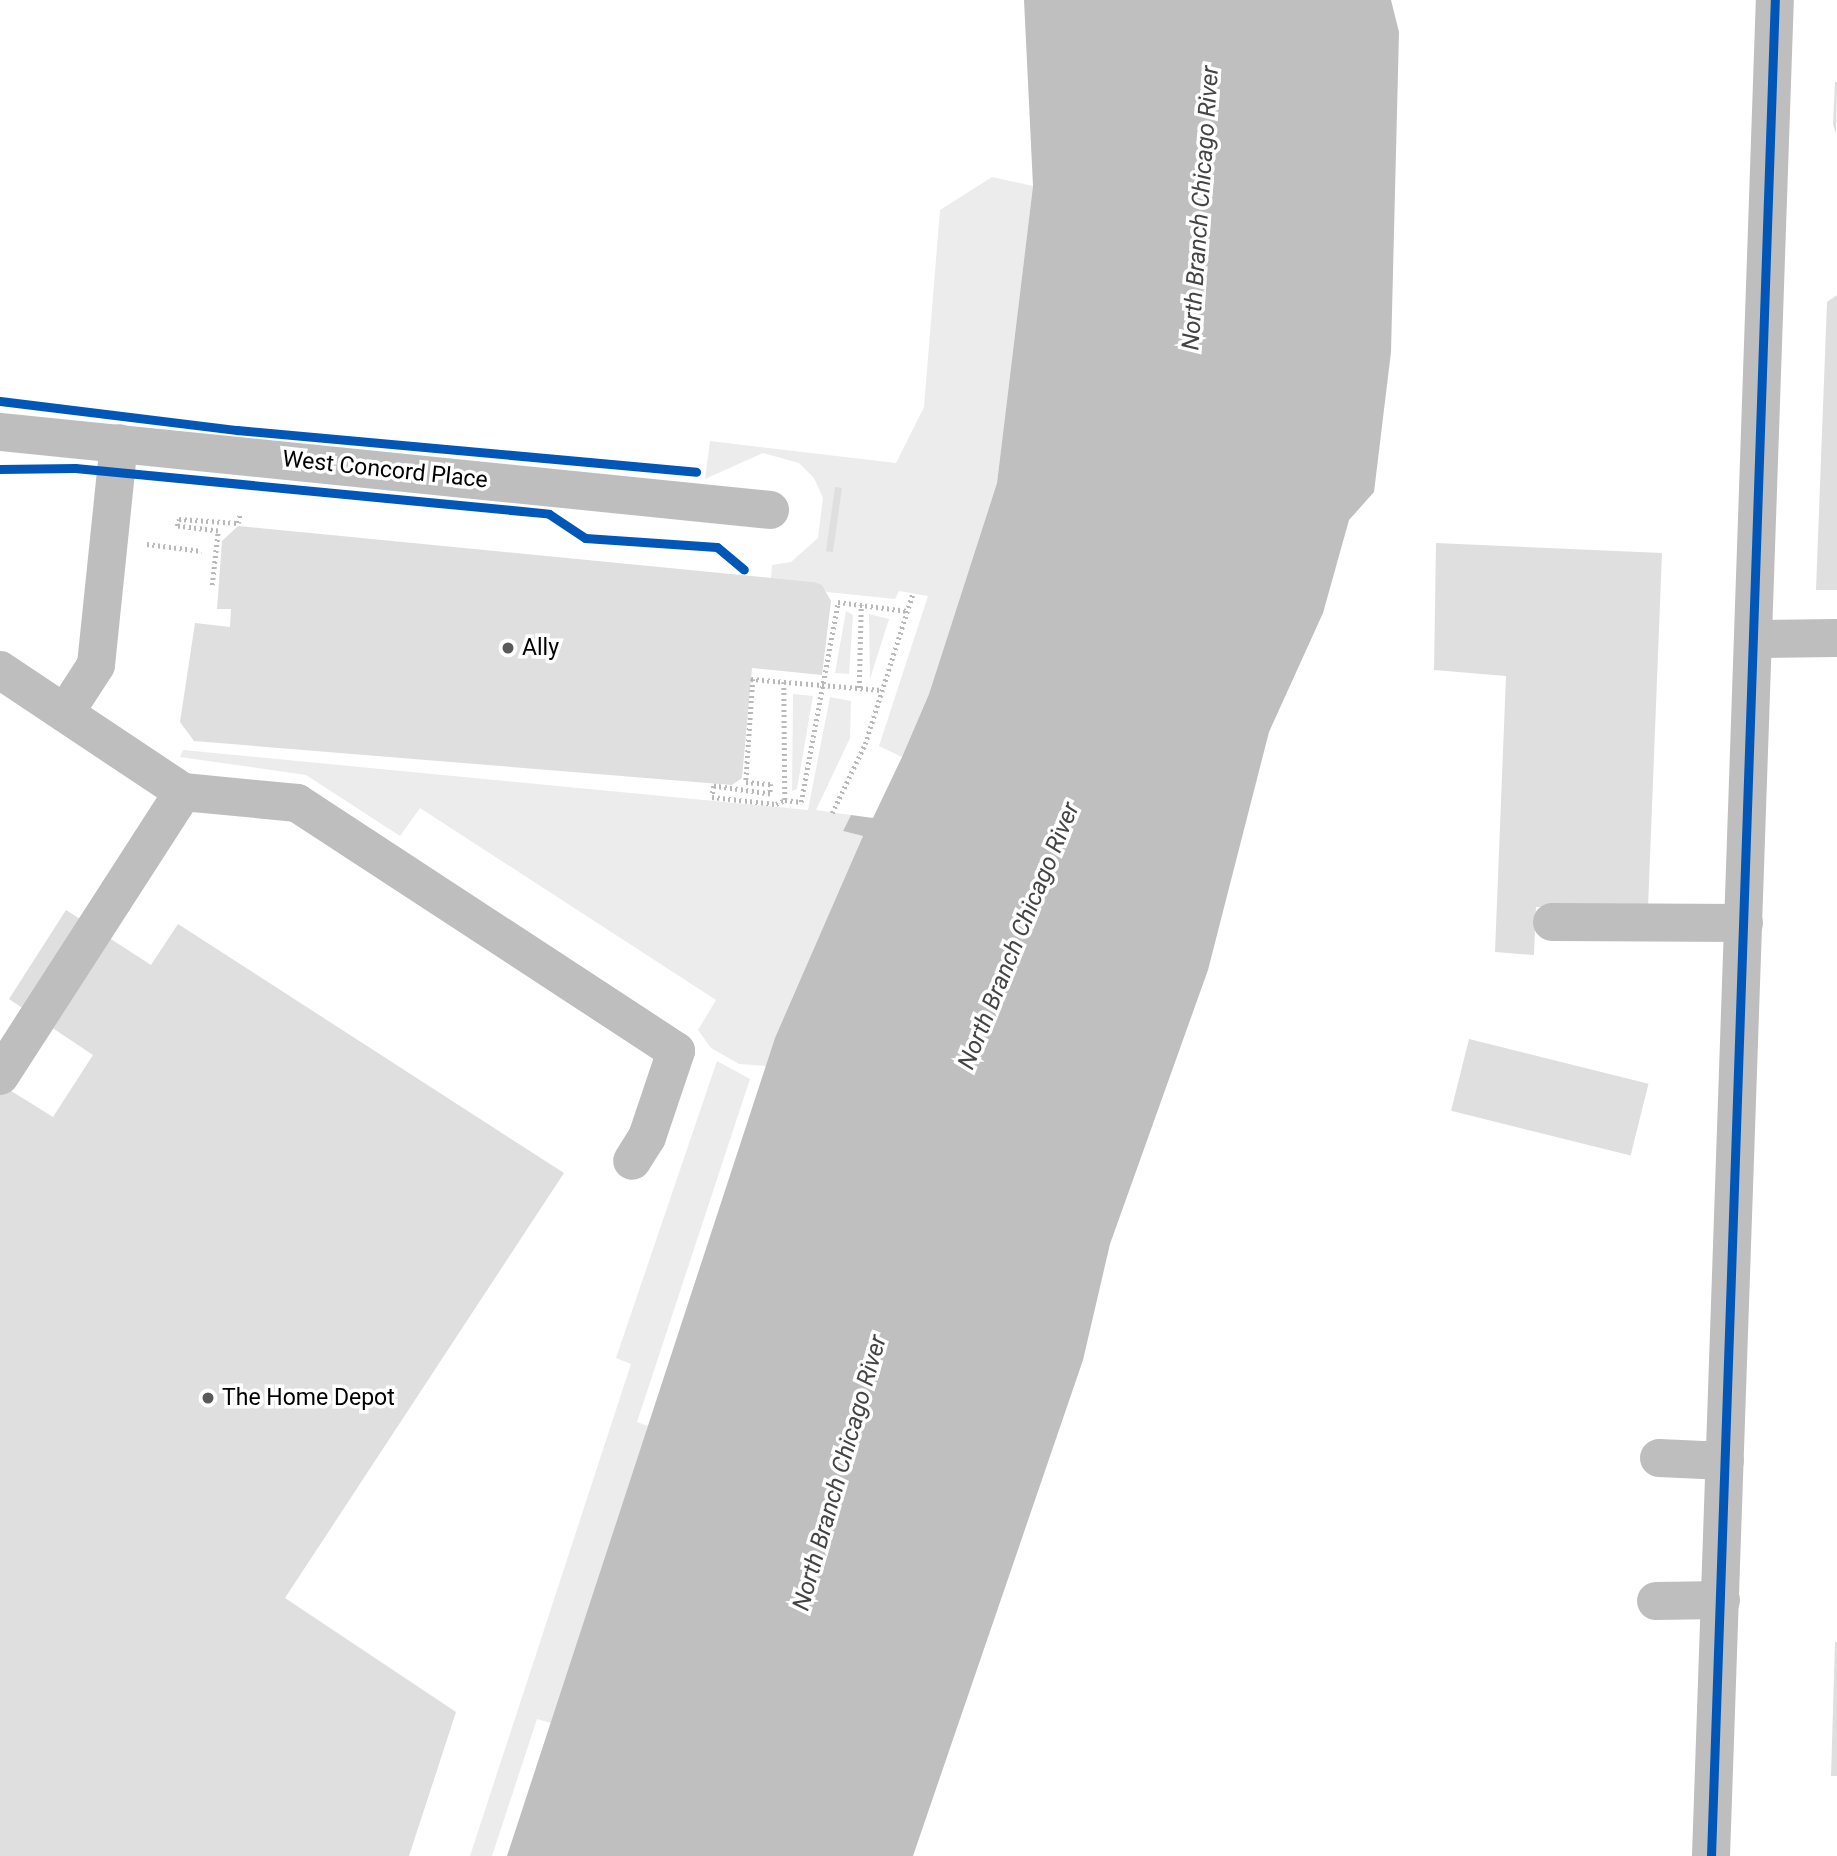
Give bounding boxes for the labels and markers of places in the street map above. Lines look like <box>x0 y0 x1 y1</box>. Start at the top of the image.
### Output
place label: Ally <box>522 634 559 662</box>
marker: Ally <box>500 640 516 656</box>
place label: The Home Depot <box>222 1384 395 1412</box>
marker: The Home Depot <box>200 1390 216 1406</box>

